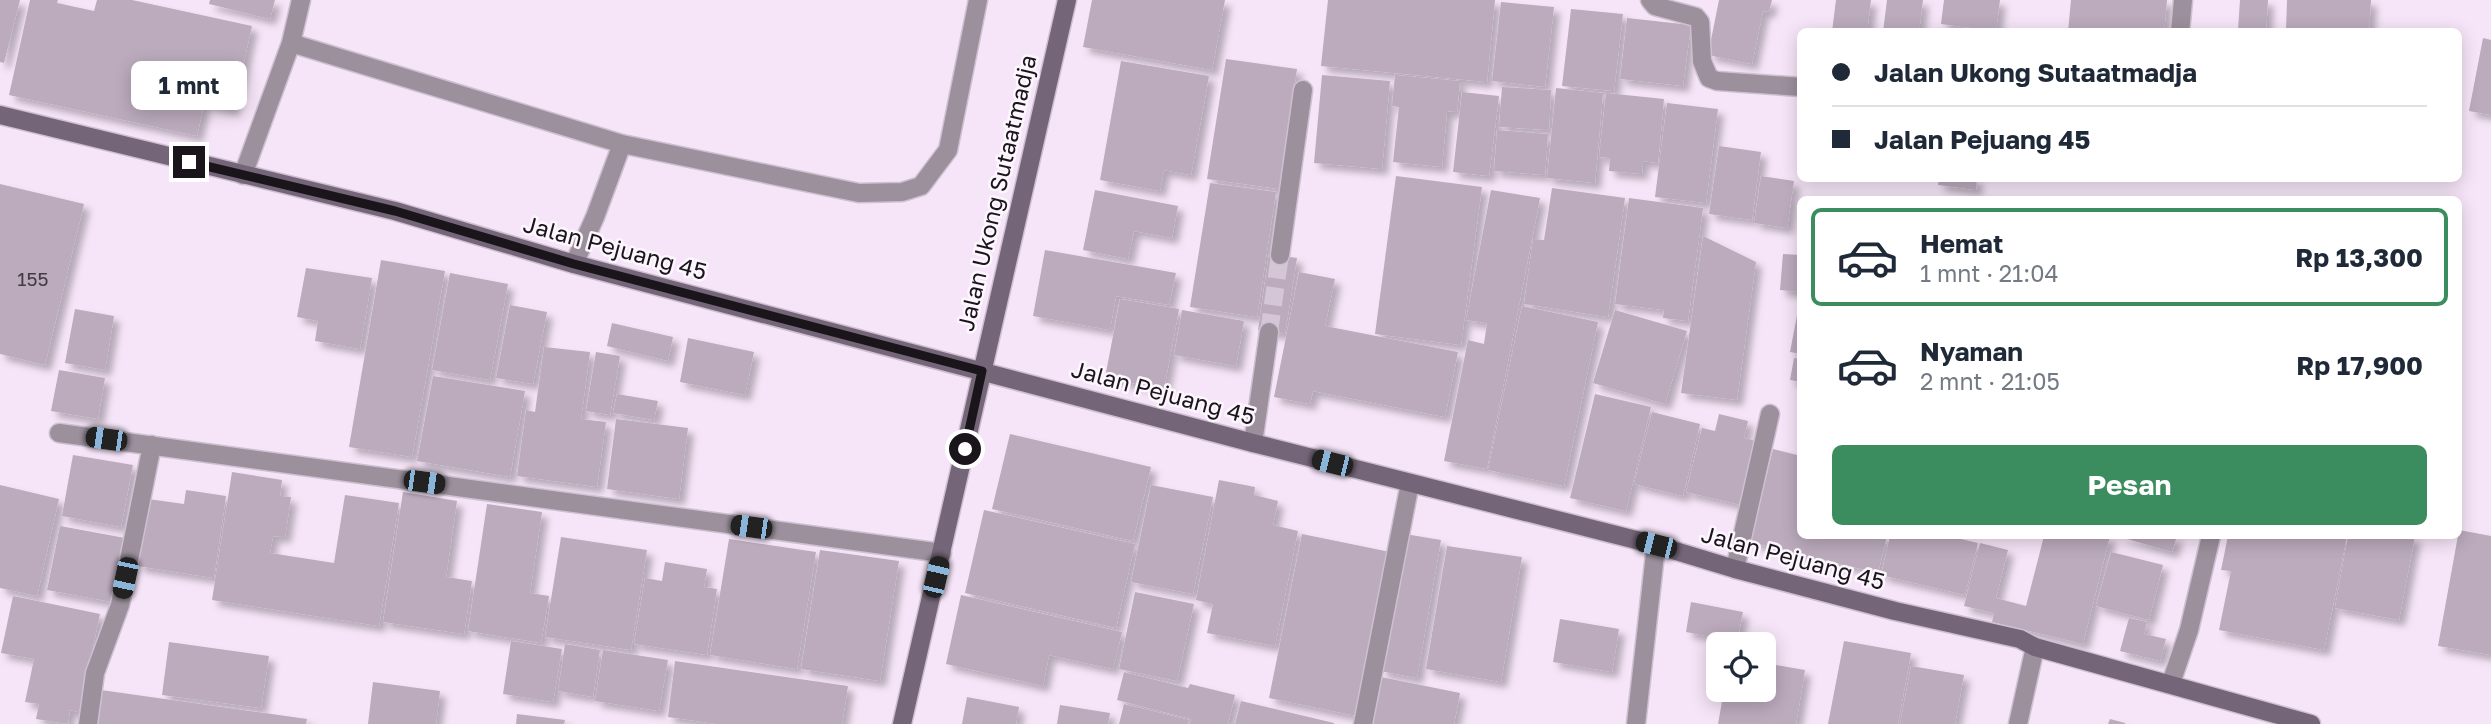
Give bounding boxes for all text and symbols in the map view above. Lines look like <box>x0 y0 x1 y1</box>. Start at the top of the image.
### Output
street label: Jalan Ukong Sutaatmadja <box>951 52 1041 334</box>
text: Jalan Ukong Sutaatmadja <box>1874 57 2197 88</box>
callout: 1 mnt <box>131 60 247 110</box>
text: 1 mnt <box>159 71 219 99</box>
text: Jalan Pejuang 45 <box>1874 124 2090 155</box>
route end <box>173 146 205 178</box>
street label: Jalan Pejuang 45 <box>521 209 710 285</box>
icon: car <box>1836 226 1899 289</box>
text: Hemat <box>1920 228 2003 259</box>
text: Rp 13,300 <box>2295 242 2423 273</box>
text: 1 mnt · 21:04 <box>1920 259 2058 287</box>
house number: 155 <box>17 267 49 290</box>
icon: car <box>1836 334 1899 397</box>
text: Nyaman <box>1920 336 2023 367</box>
text: Rp 17,900 <box>2296 350 2423 381</box>
street label: Jalan Pejuang 45 <box>1069 354 1258 430</box>
text: 2 mnt · 21:05 <box>1920 367 2060 395</box>
car <box>84 426 129 452</box>
route start <box>949 433 981 465</box>
button: Pesan <box>1832 445 2427 525</box>
car <box>1310 448 1355 478</box>
car <box>402 469 447 495</box>
car <box>729 514 774 540</box>
street label: Jalan Pejuang 45 <box>1699 519 1888 595</box>
car <box>1634 530 1679 560</box>
car <box>922 554 951 600</box>
car <box>111 555 140 601</box>
map controls <box>1706 632 1776 702</box>
button: locate <box>1706 632 1776 702</box>

